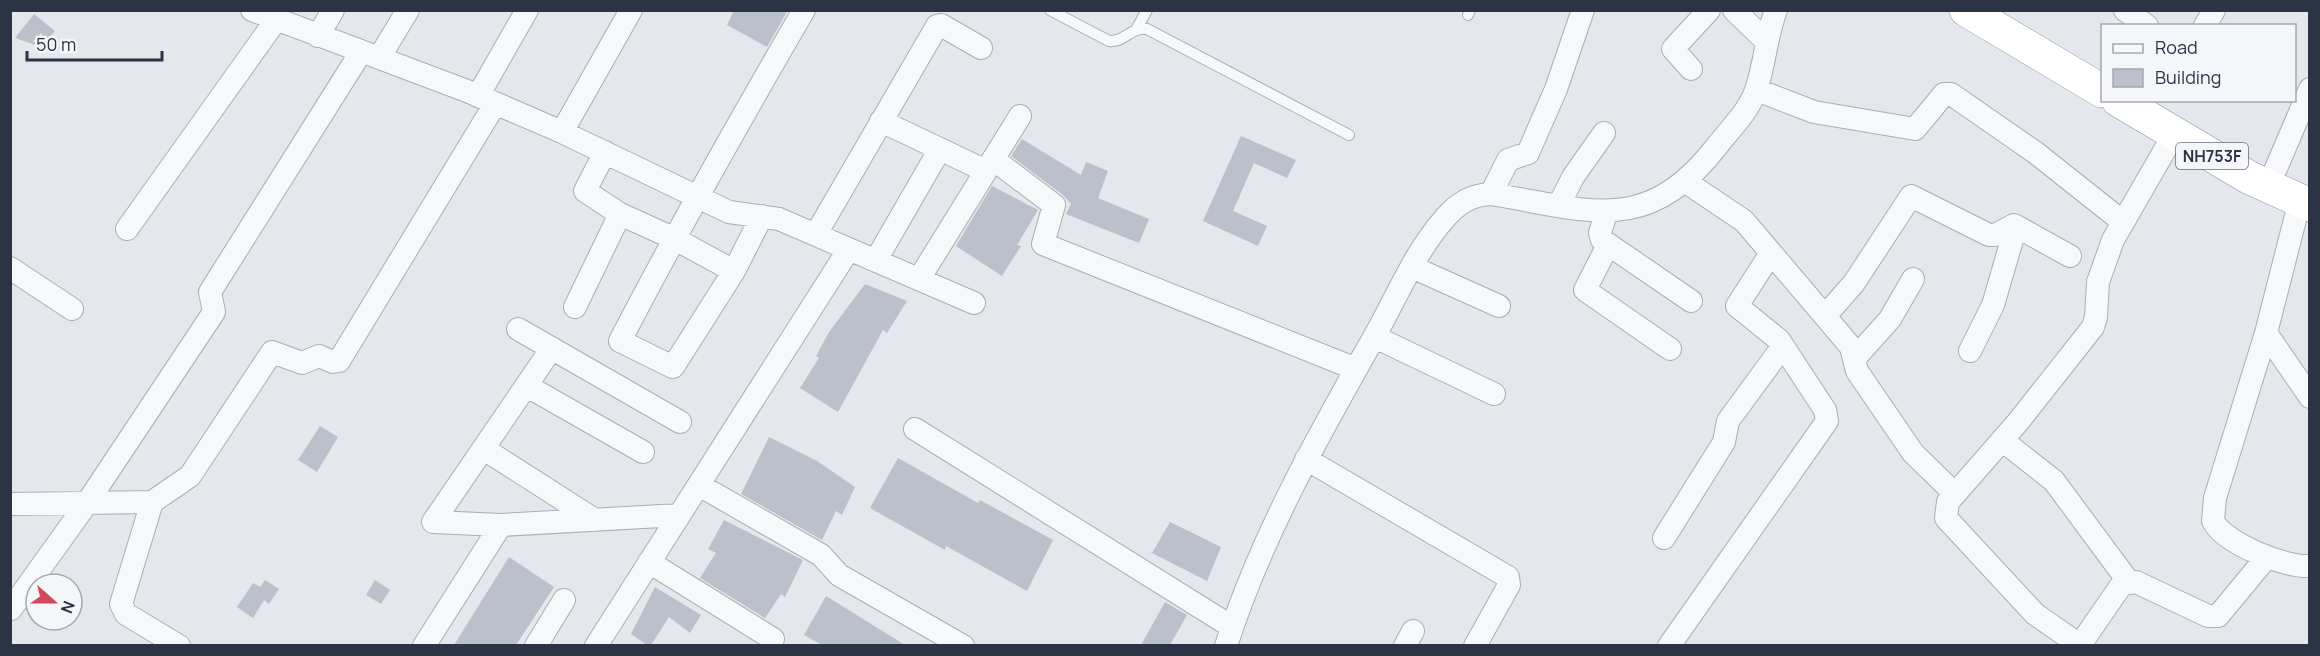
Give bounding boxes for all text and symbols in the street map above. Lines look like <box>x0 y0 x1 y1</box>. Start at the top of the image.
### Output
scale bar <box>27 24 162 62</box>
legend <box>2101 24 2296 102</box>
text: 50 m <box>36 32 76 56</box>
text: Road <box>2155 35 2198 59</box>
text: Building <box>2155 65 2221 89</box>
road number: NH753F <box>2176 143 2248 169</box>
north arrow <box>24 572 84 632</box>
text: N <box>56 598 80 617</box>

